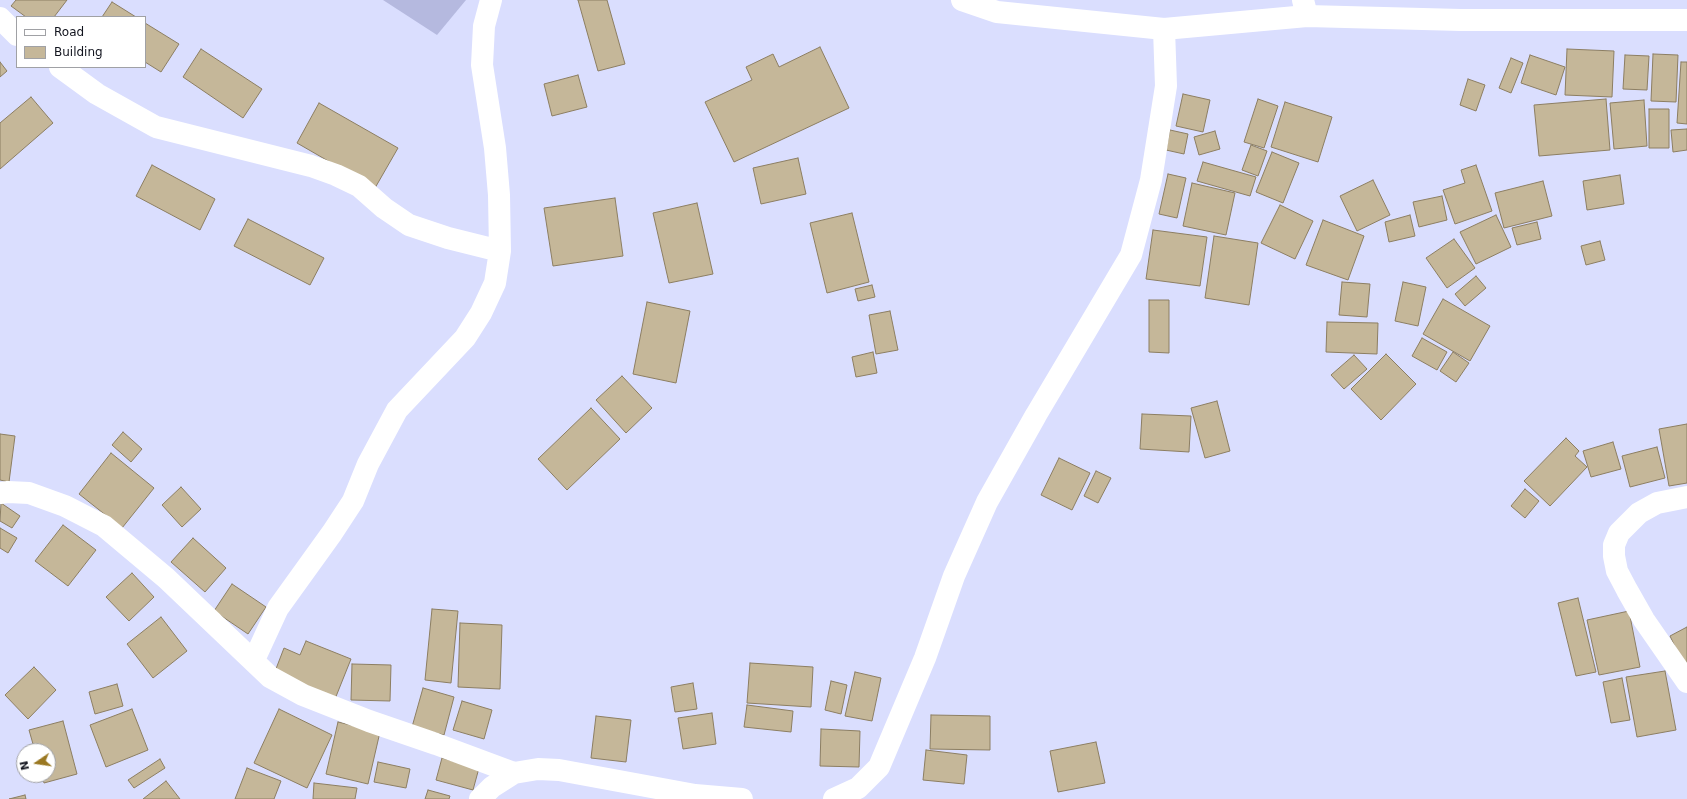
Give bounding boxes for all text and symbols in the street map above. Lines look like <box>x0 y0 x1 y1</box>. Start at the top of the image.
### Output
legend <box>16 16 146 68</box>
text: Road <box>54 25 84 39</box>
text: Building <box>54 45 103 59</box>
north arrow <box>16 743 56 783</box>
text: N <box>17 760 32 772</box>

